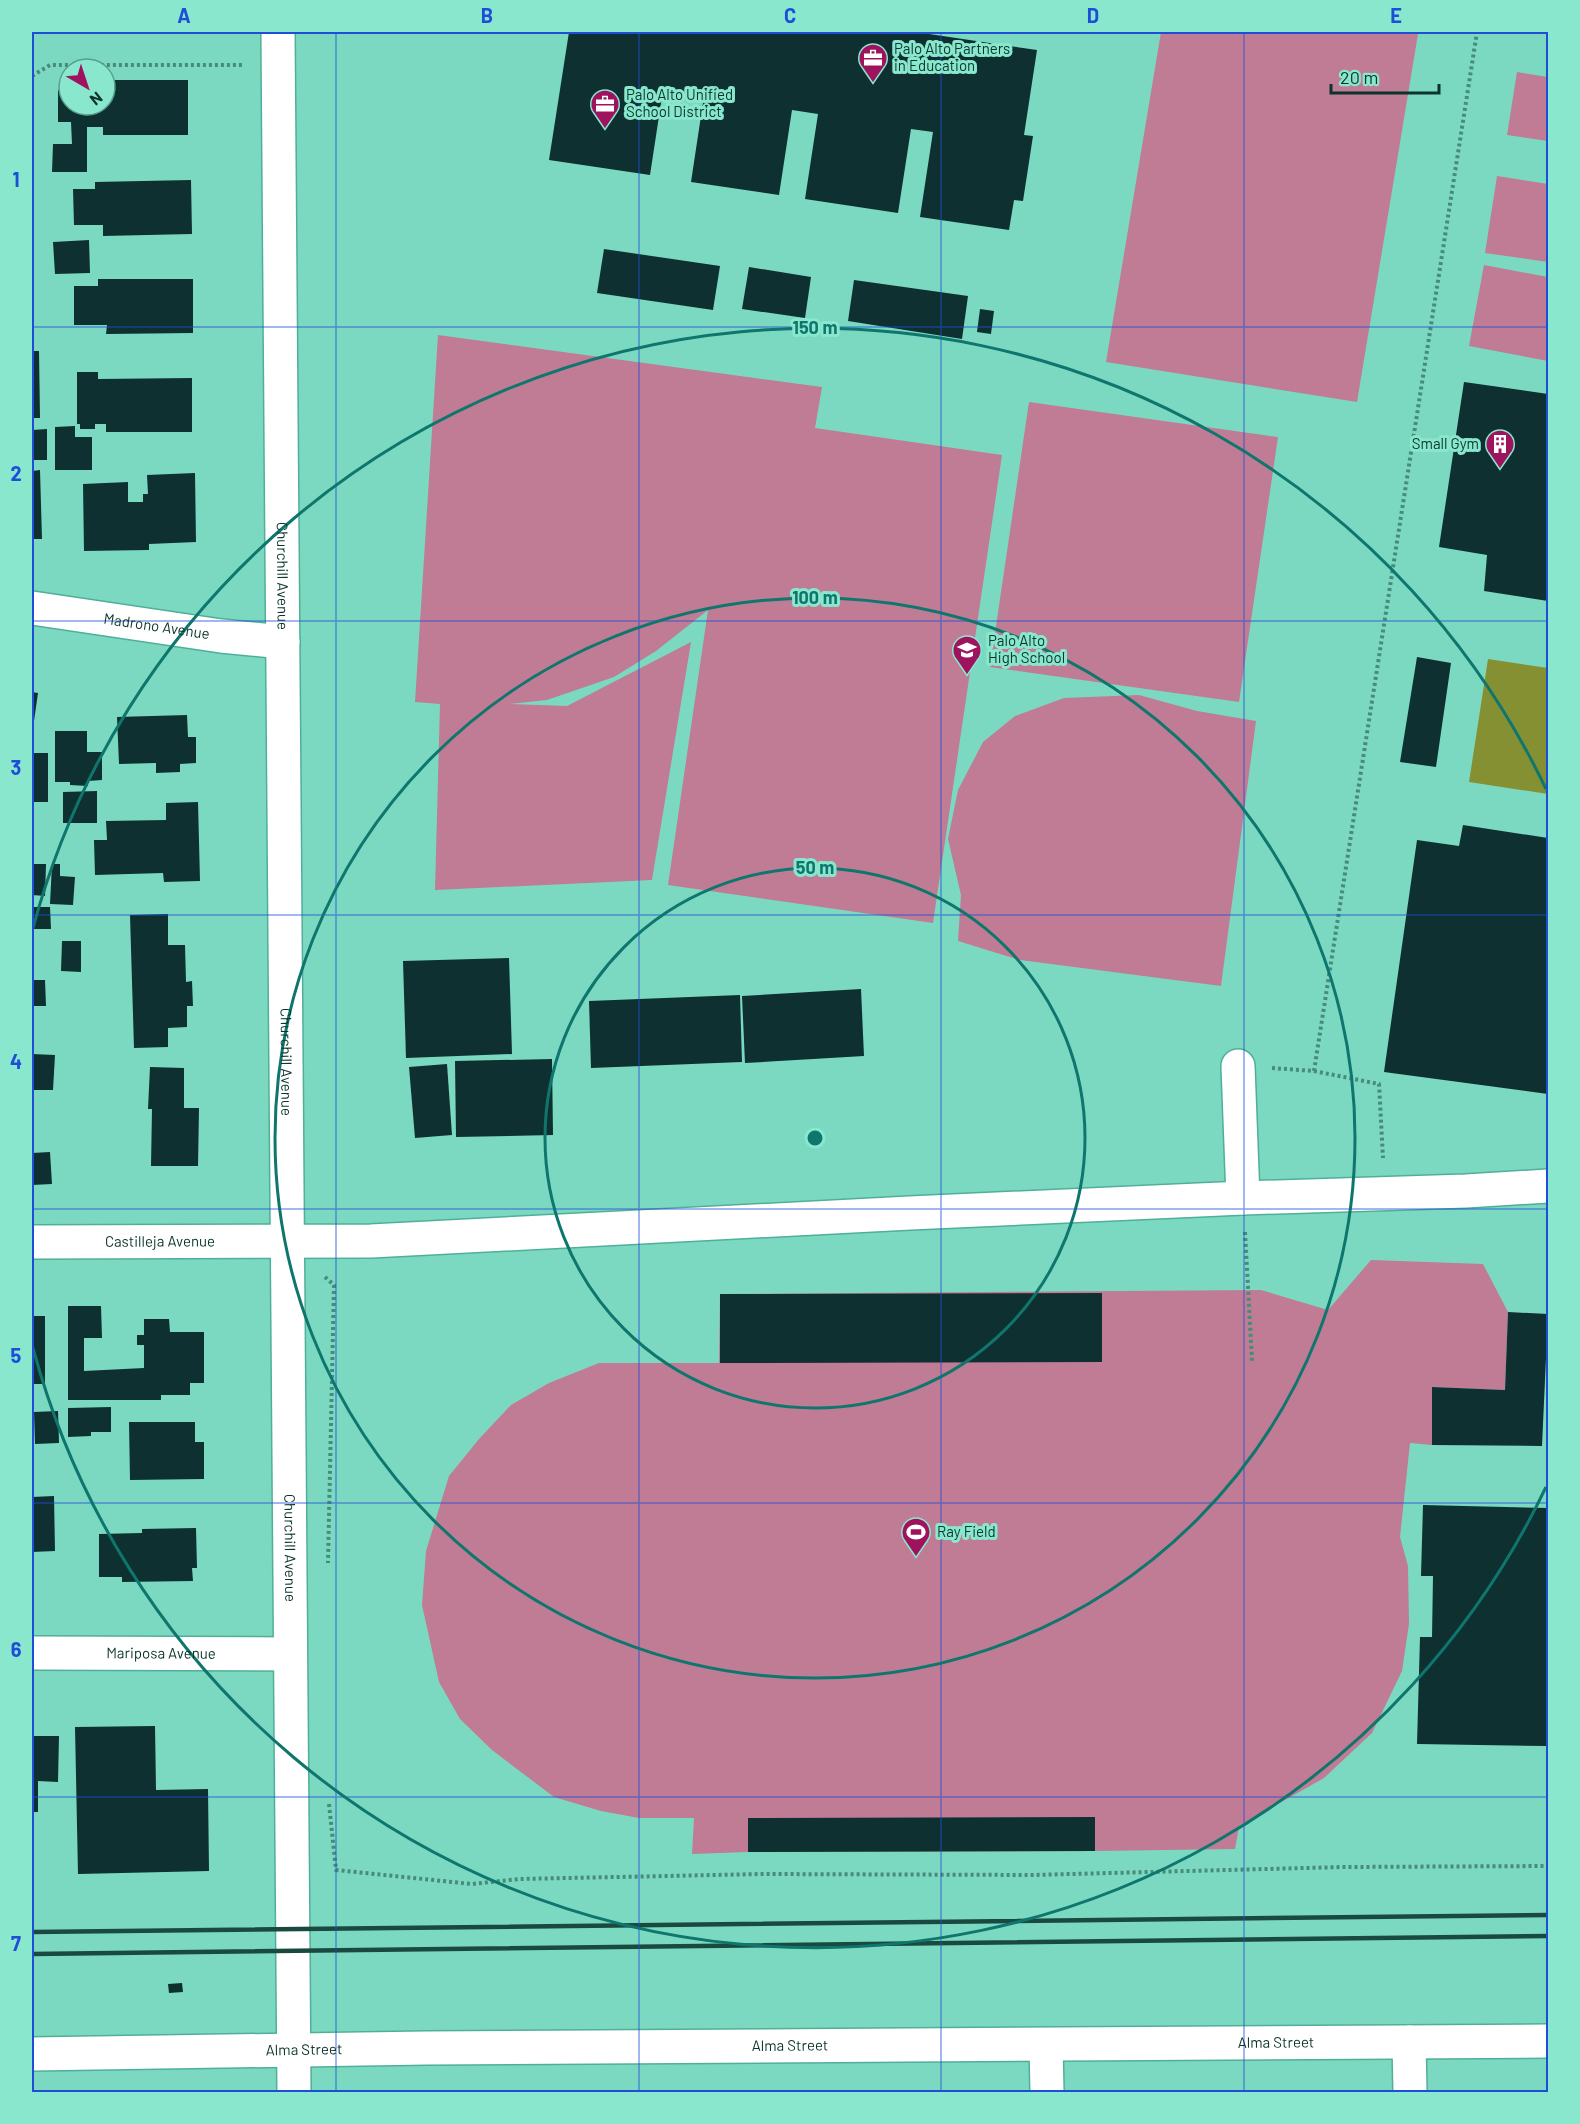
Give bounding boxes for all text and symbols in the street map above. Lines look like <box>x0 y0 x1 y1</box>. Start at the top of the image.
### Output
text: A <box>177 3 191 27</box>
text: B <box>481 3 493 27</box>
text: C <box>784 3 796 27</box>
text: D <box>1087 3 1099 27</box>
text: E <box>1390 3 1402 27</box>
place label: Palo Alto Partners in Education <box>894 39 1010 74</box>
office icon: Palo Alto Partners in Education <box>857 42 889 84</box>
north arrow <box>57 57 117 117</box>
scale bar <box>1331 57 1439 95</box>
text: 20 m <box>1340 66 1378 88</box>
place label: Palo Alto Unified School District <box>626 85 733 120</box>
text: N <box>87 88 107 110</box>
office icon: Palo Alto Unified School District <box>589 88 621 130</box>
text: 1 <box>12 167 20 191</box>
text: 150 m <box>793 316 837 338</box>
building icon: Small Gym <box>1484 428 1516 470</box>
place label: Small Gym <box>1412 434 1479 452</box>
text: 2 <box>10 461 22 485</box>
street label: Churchill Avenue <box>274 522 293 630</box>
text: 100 m <box>792 586 838 608</box>
street label: Madrono Avenue <box>103 609 211 642</box>
place label: Palo Alto High School <box>988 631 1065 666</box>
school or university icon: Palo Alto High School <box>951 634 983 676</box>
text: 3 <box>11 755 21 779</box>
text: 50 m <box>796 856 834 878</box>
street label: Churchill Avenue <box>278 1008 296 1116</box>
text: 4 <box>10 1049 22 1073</box>
centre of rings <box>805 1128 825 1148</box>
street label: Castilleja Avenue <box>105 1231 215 1250</box>
text: 5 <box>11 1343 22 1367</box>
street label: Churchill Avenue <box>281 1494 300 1602</box>
sports icon: Ray Field <box>900 1516 932 1558</box>
place label: Ray Field <box>937 1522 996 1540</box>
text: 6 <box>11 1637 22 1661</box>
street label: Mariposa Avenue <box>106 1643 216 1662</box>
text: 7 <box>11 1931 21 1955</box>
street label: Alma Street <box>1238 2032 1314 2051</box>
street label: Alma Street <box>752 2035 828 2054</box>
street label: Alma Street <box>266 2039 342 2058</box>

